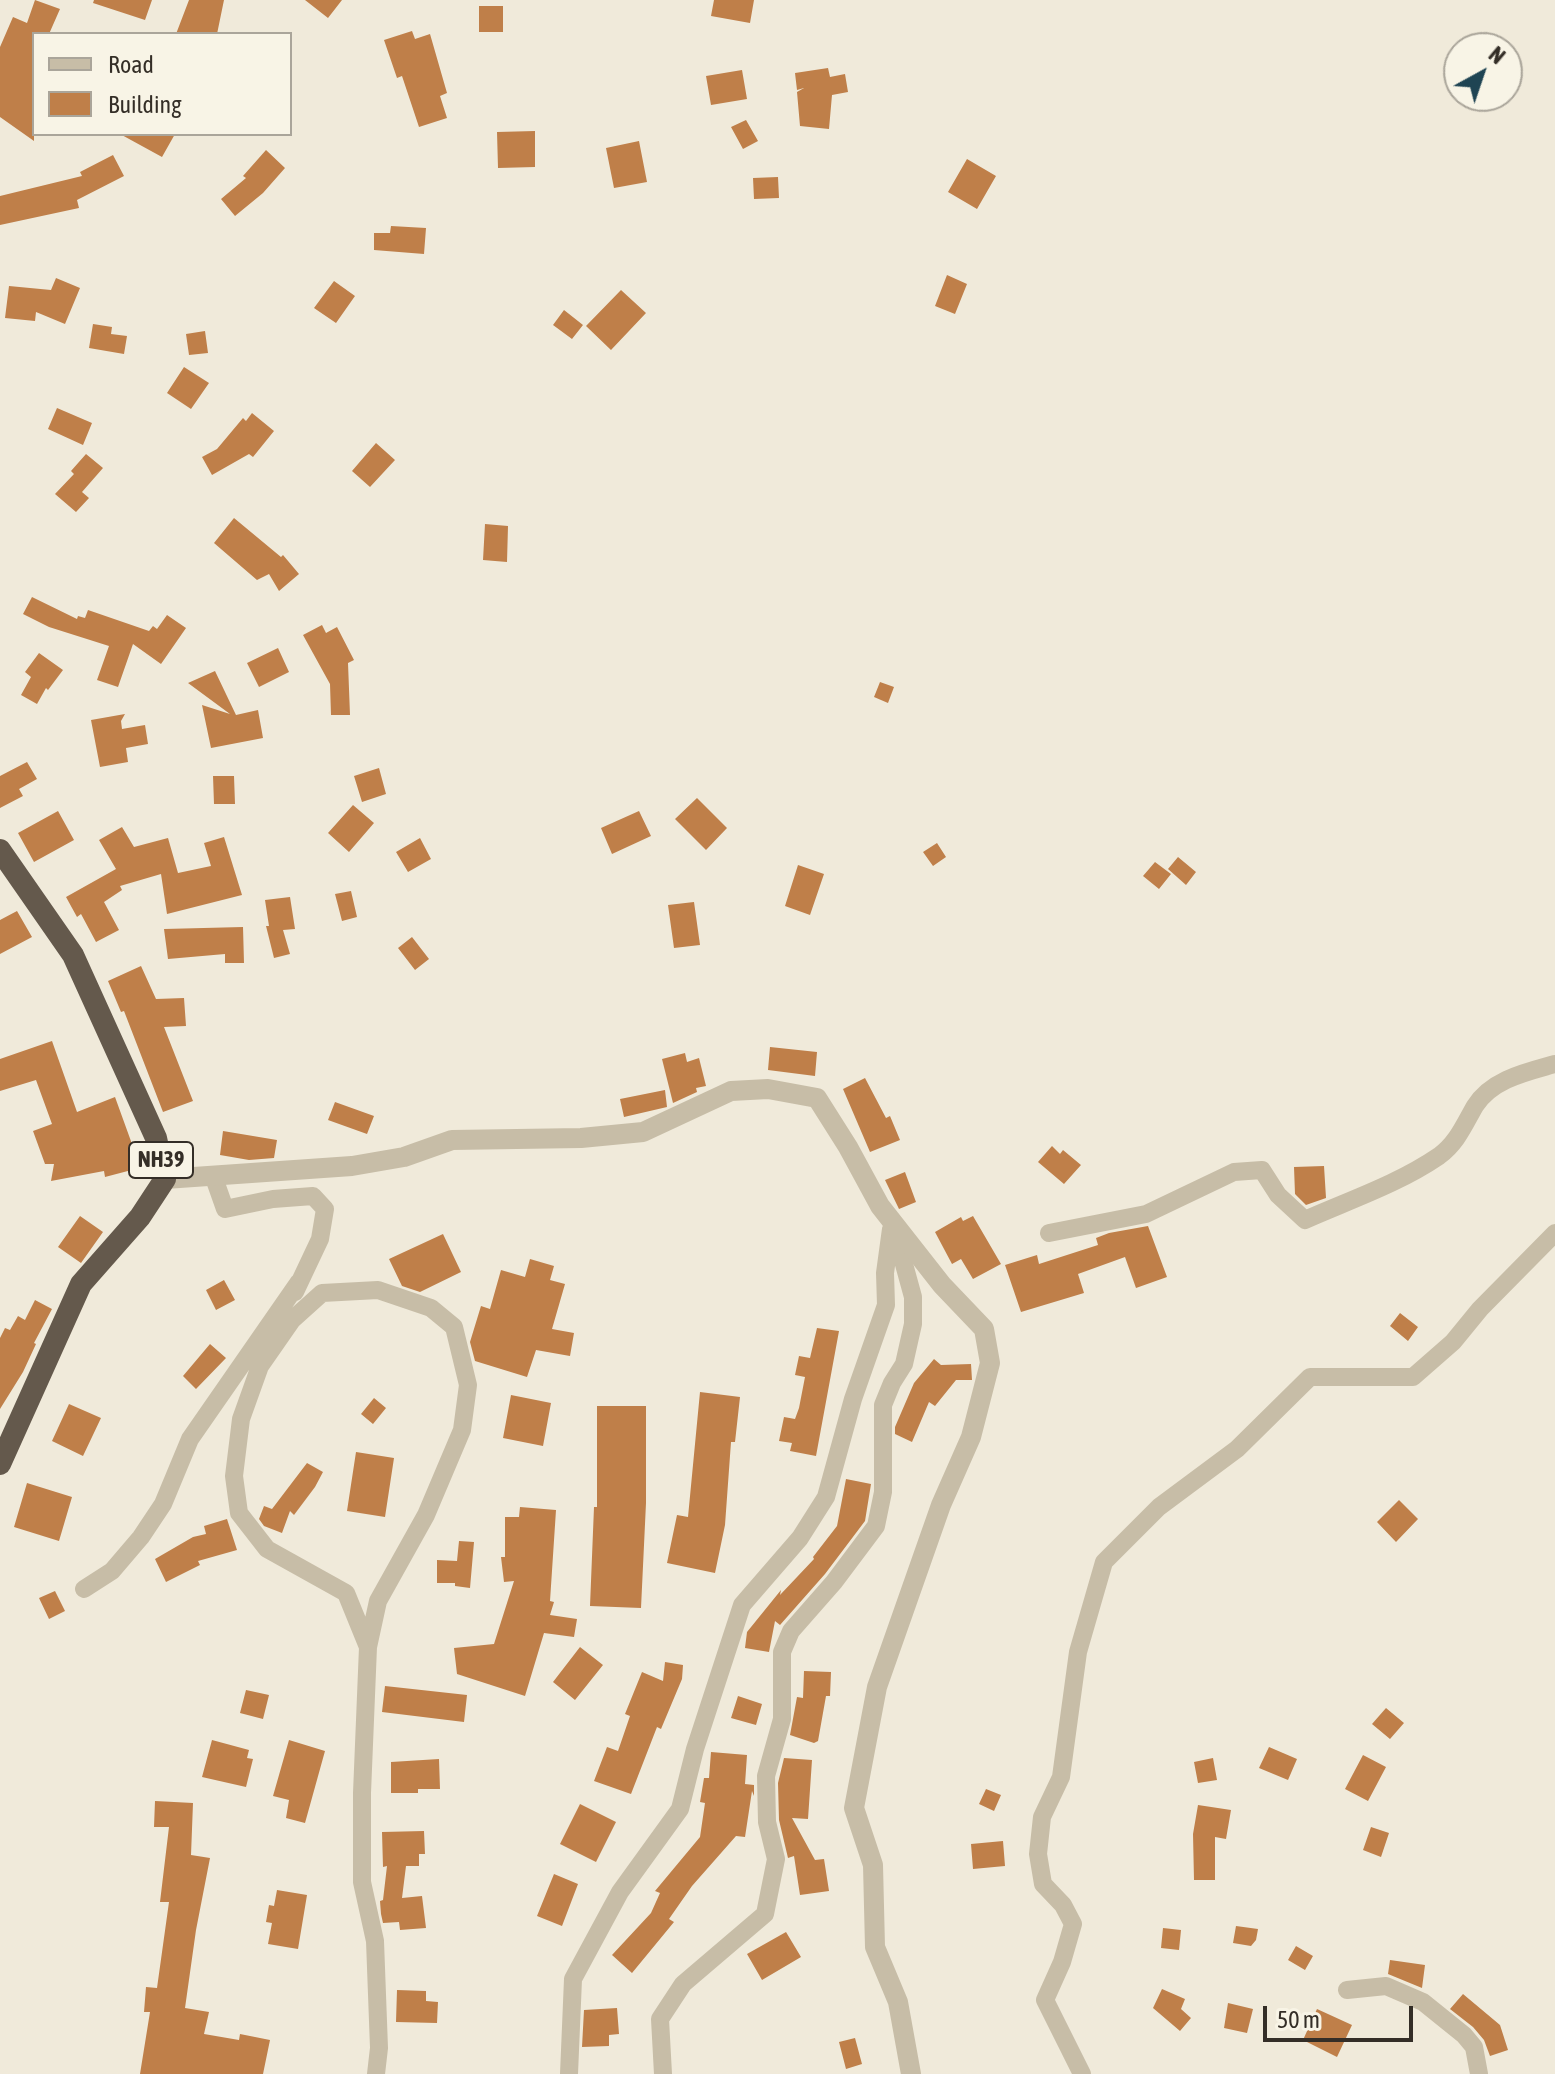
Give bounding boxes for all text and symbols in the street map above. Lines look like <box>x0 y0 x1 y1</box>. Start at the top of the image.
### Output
legend <box>32 32 292 136</box>
north arrow <box>1443 32 1523 112</box>
text: N <box>1484 41 1510 69</box>
text: Road <box>108 51 154 78</box>
text: Building <box>108 91 181 118</box>
road number: NH39 <box>129 1142 193 1178</box>
scale bar <box>1267 1990 1417 2040</box>
text: 50 m <box>1277 2006 1320 2033</box>

